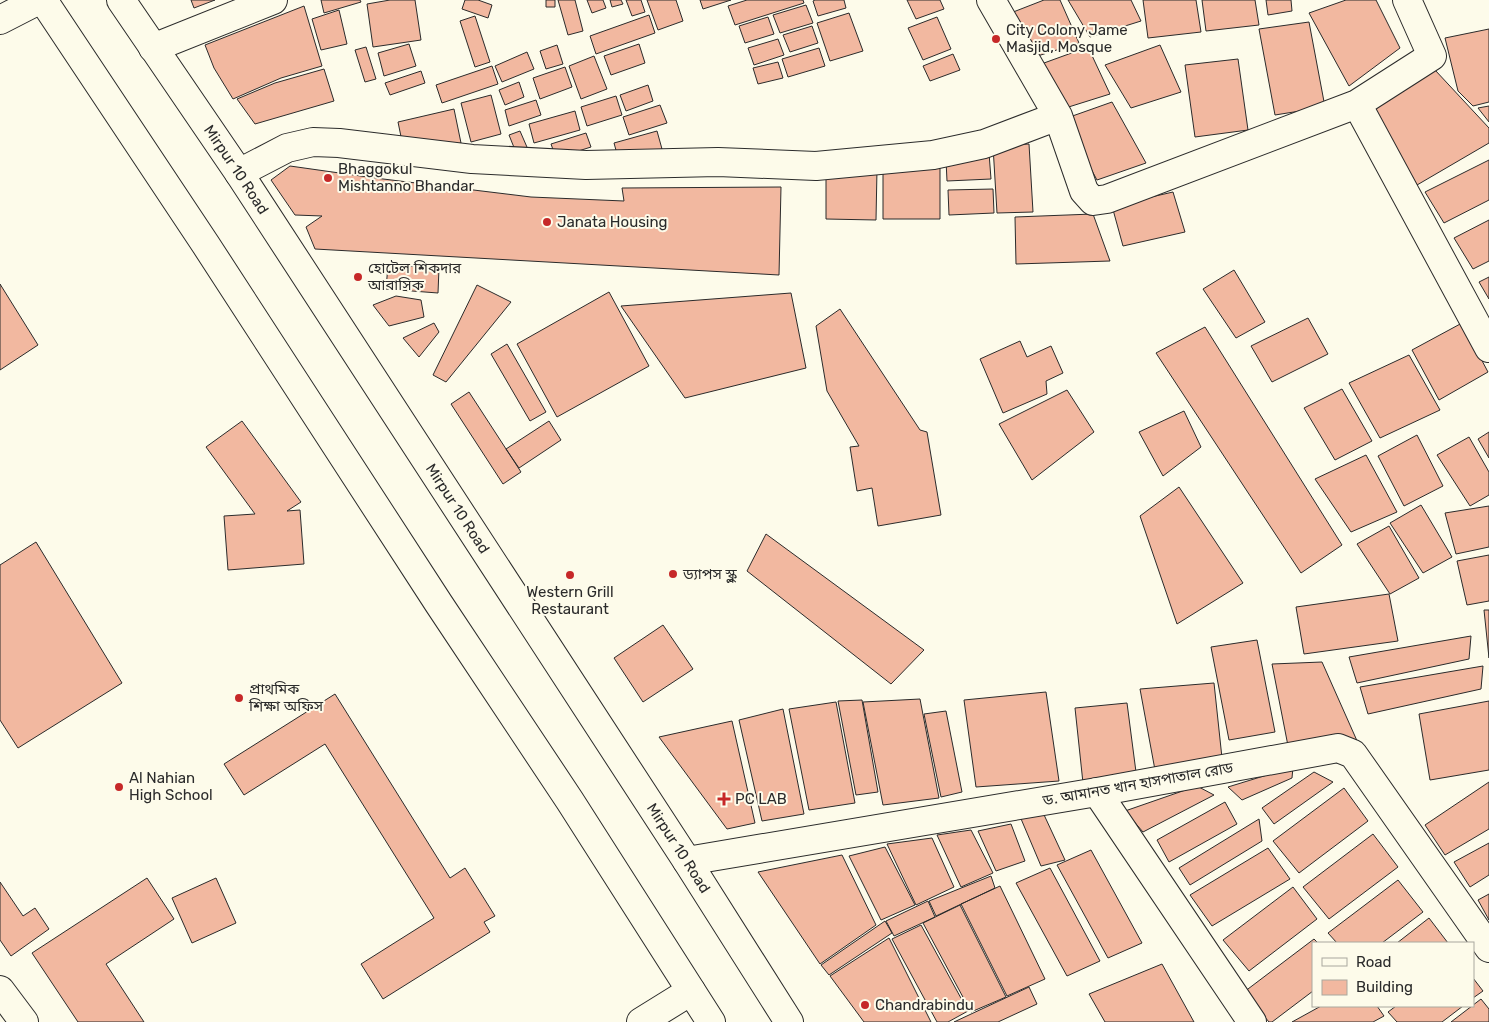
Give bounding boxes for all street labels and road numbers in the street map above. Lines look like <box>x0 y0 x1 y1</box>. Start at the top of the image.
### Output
street label: Mirpur 10 Road <box>200 122 272 218</box>
street label: Mirpur 10 Road <box>422 460 493 557</box>
street label: ড. আমানত খান হাসপাতাল রোড <box>1040 758 1235 810</box>
street label: Mirpur 10 Road <box>643 800 714 897</box>

